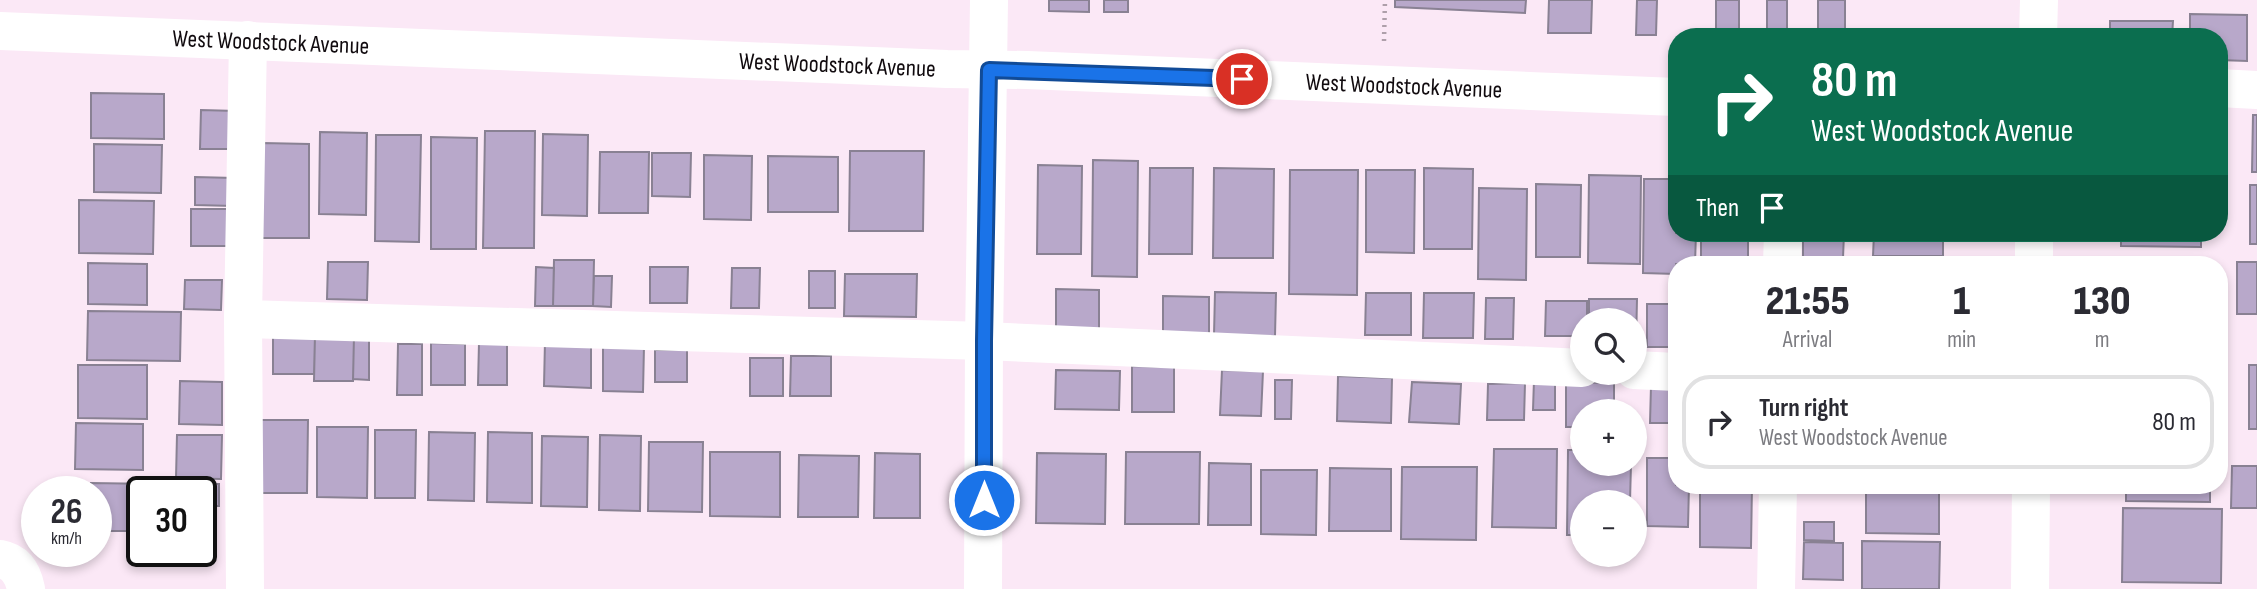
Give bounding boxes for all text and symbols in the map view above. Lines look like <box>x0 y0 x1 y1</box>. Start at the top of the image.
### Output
street label: West Woodstock Avenue <box>172 23 370 60</box>
street label: West Woodstock Avenue <box>738 46 936 83</box>
pin <box>1212 49 1272 109</box>
text: 80 m <box>1811 52 1898 111</box>
icon: right <box>1696 56 1787 147</box>
icon: arrive <box>1223 60 1261 98</box>
street label: West Woodstock Avenue <box>1305 67 1503 104</box>
text: West Woodstock Avenue <box>1811 112 2073 151</box>
icon: arrive <box>1753 189 1791 227</box>
text: Then <box>1696 193 1739 224</box>
text: 21:55 <box>1765 276 1850 327</box>
text: 1 <box>1953 276 1970 327</box>
text: 130 <box>2073 276 2131 327</box>
map controls <box>1570 308 1647 567</box>
button: search <box>1570 308 1647 385</box>
text: Arrival <box>1783 326 1832 354</box>
text: min <box>1947 326 1976 354</box>
text: m <box>2095 326 2109 354</box>
text: Turn right <box>1759 393 1848 424</box>
button: + <box>1570 399 1647 476</box>
icon: right <box>1700 403 1738 441</box>
text: 80 m <box>2152 407 2196 438</box>
text: West Woodstock Avenue <box>1759 424 1948 452</box>
position arrow <box>947 463 1021 537</box>
speed limit sign: 30 <box>126 476 217 567</box>
button: − <box>1570 490 1647 567</box>
text: 26 <box>51 491 82 534</box>
text: km/h <box>51 528 82 549</box>

